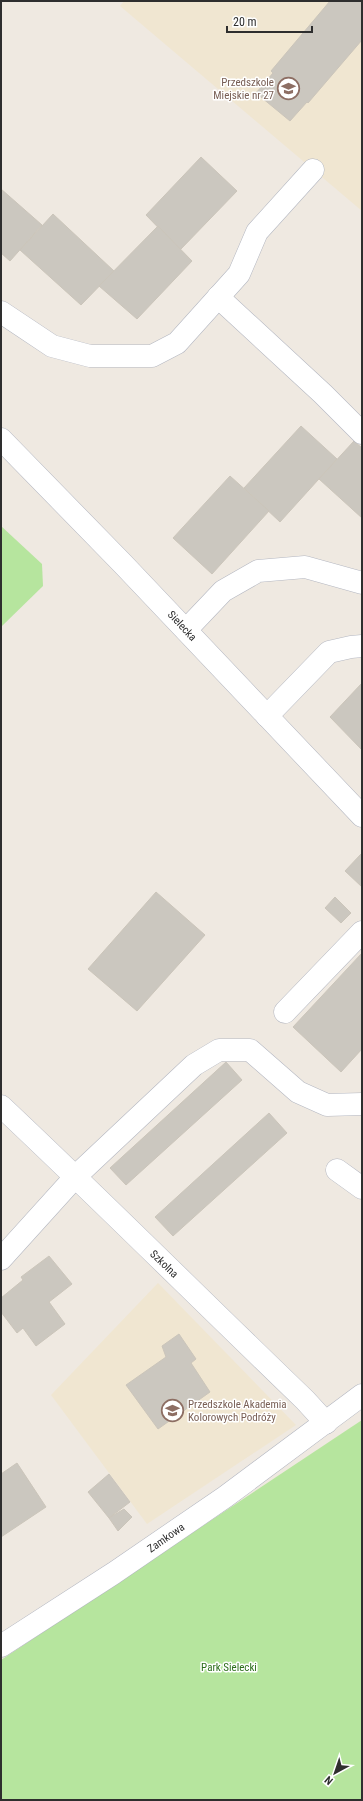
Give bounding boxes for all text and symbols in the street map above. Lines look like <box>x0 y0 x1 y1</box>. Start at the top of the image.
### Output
scale bar <box>227 8 312 34</box>
text: 20 m <box>233 15 257 29</box>
school or university icon: Przedszkole Miejskie nr 27 <box>276 75 302 101</box>
place label: Przedszkole Miejskie nr 27 <box>213 76 274 102</box>
street label: Sielecka <box>165 608 199 644</box>
street label: Szkolna <box>147 1247 181 1281</box>
school or university icon: Przedszkole Akademia Kolorowych Podróży <box>159 1397 185 1423</box>
place label: Przedszkole Akademia Kolorowych Podróży <box>188 1398 287 1424</box>
street label: Zamkowa <box>145 1521 187 1555</box>
park label: Park Sielecki <box>201 1661 257 1674</box>
north arrow <box>315 1753 355 1793</box>
text: N <box>322 1773 336 1787</box>

